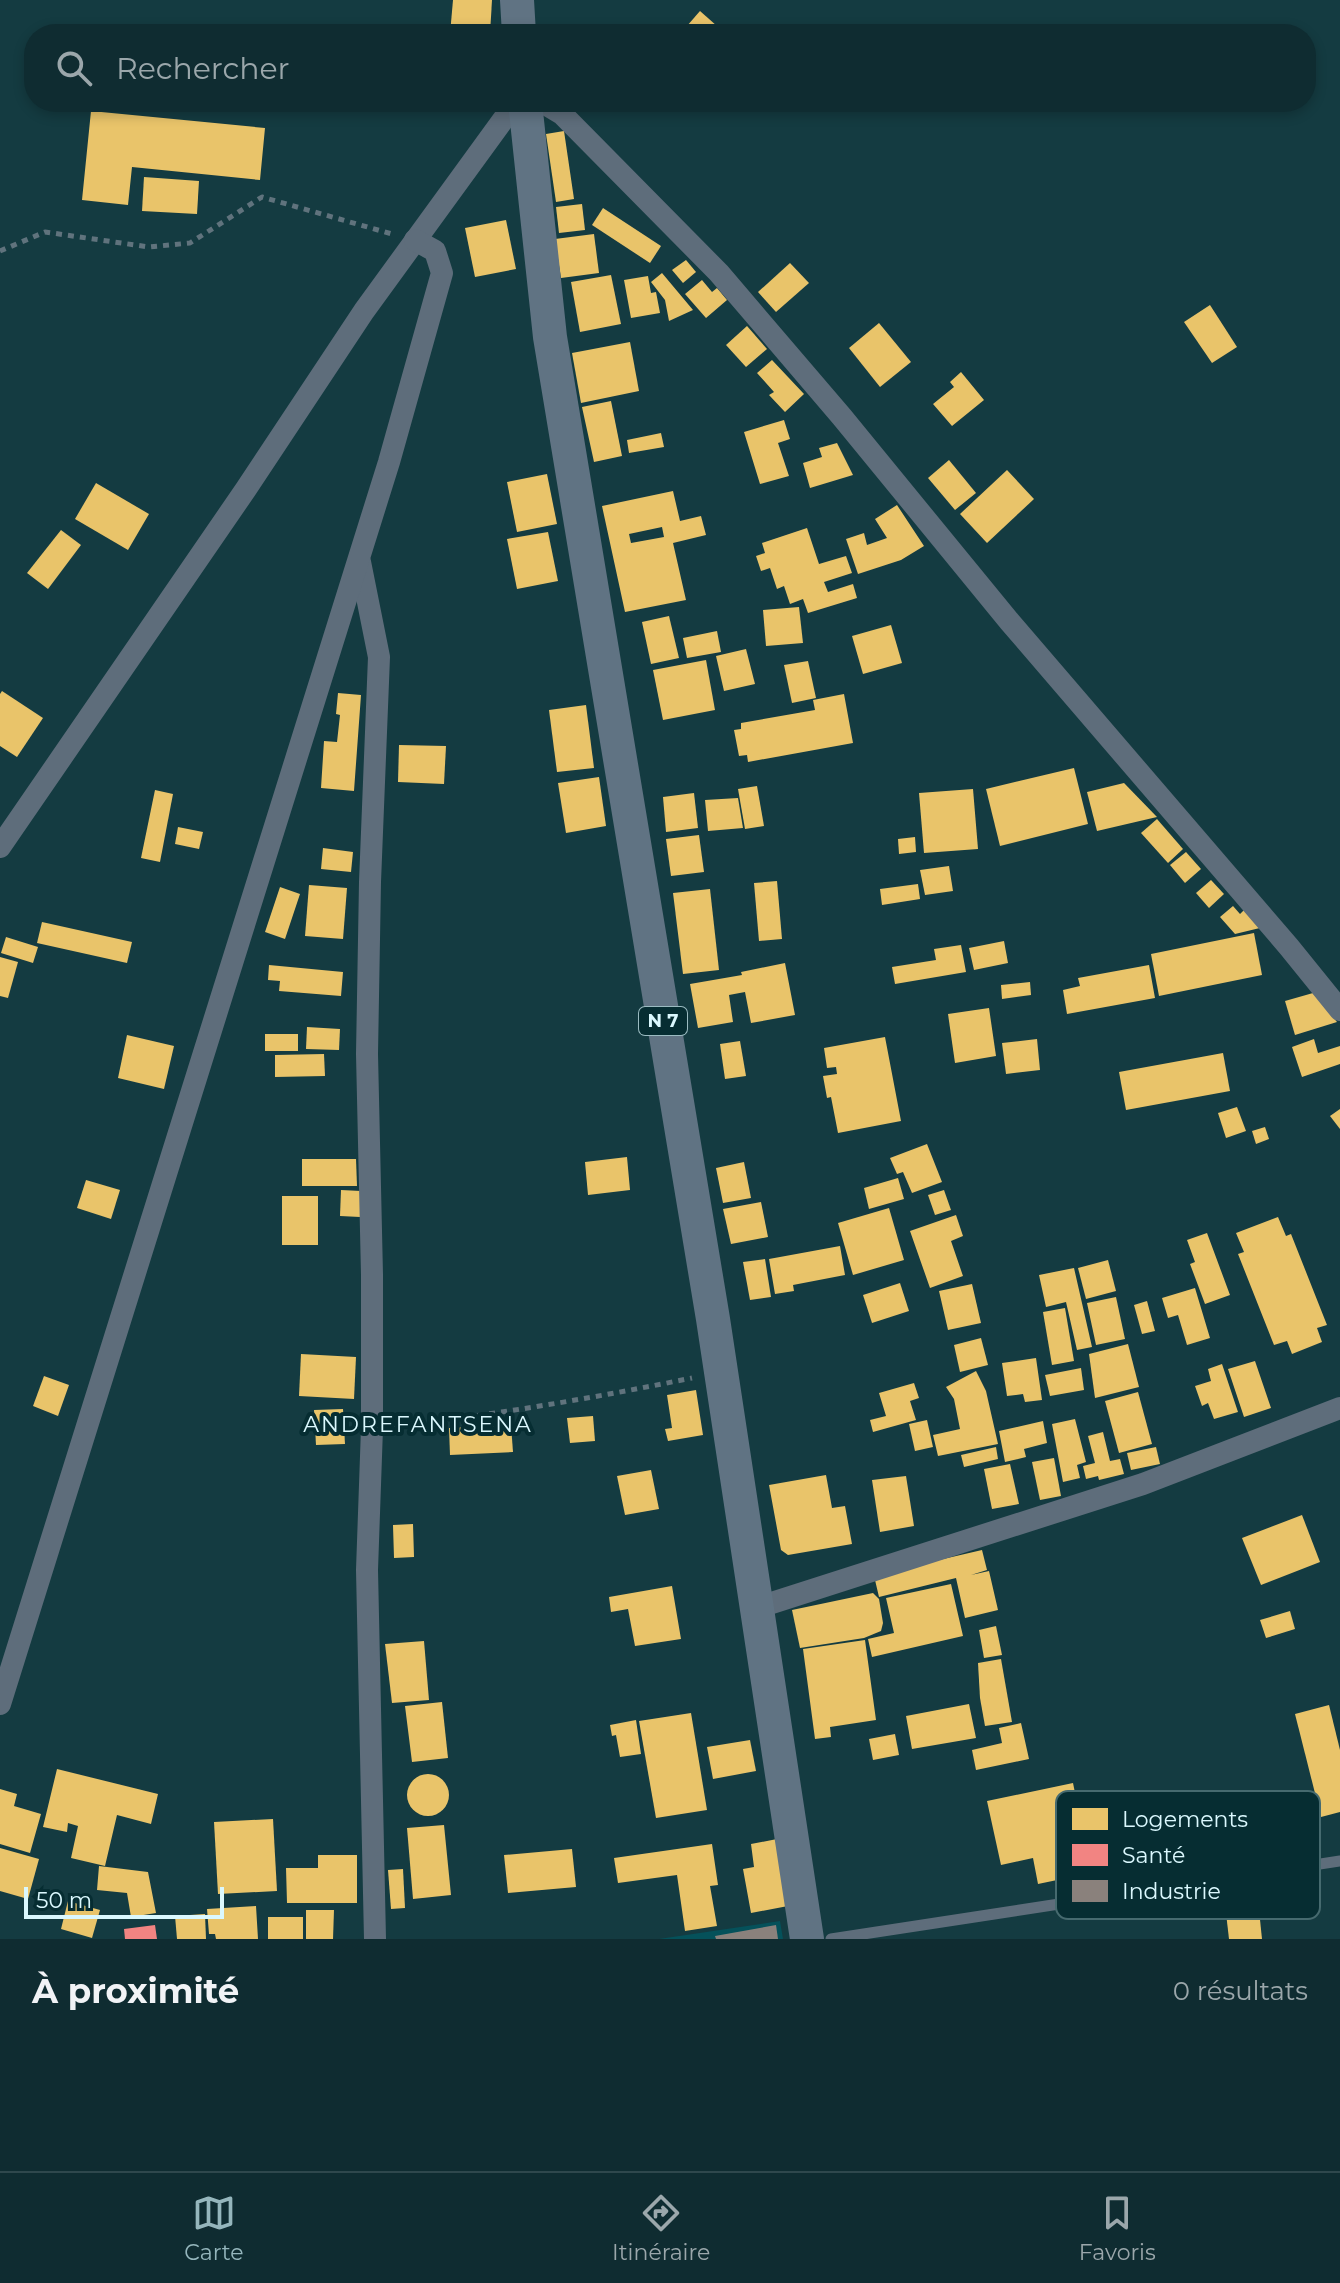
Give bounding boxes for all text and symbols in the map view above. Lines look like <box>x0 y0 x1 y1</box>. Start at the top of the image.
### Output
search box <box>24 24 1316 112</box>
icon: search <box>52 46 96 90</box>
text: Rechercher <box>116 50 290 87</box>
road number: N 7 <box>639 1007 687 1035</box>
district label: ANDREFANTSENA <box>303 1411 533 1438</box>
legend <box>1056 1791 1320 1919</box>
text: Logements <box>1122 1806 1248 1833</box>
text: Santé <box>1122 1842 1185 1869</box>
text: Industrie <box>1122 1878 1221 1905</box>
scale bar <box>24 1883 224 1919</box>
text: 50 m <box>36 1887 92 1914</box>
text: À proximité <box>32 1970 239 2012</box>
text: 0 résultats <box>1173 1975 1308 2007</box>
tab: Carte <box>184 2191 244 2266</box>
tab: Itinéraire <box>612 2191 710 2266</box>
tab: Favoris <box>1079 2191 1156 2266</box>

